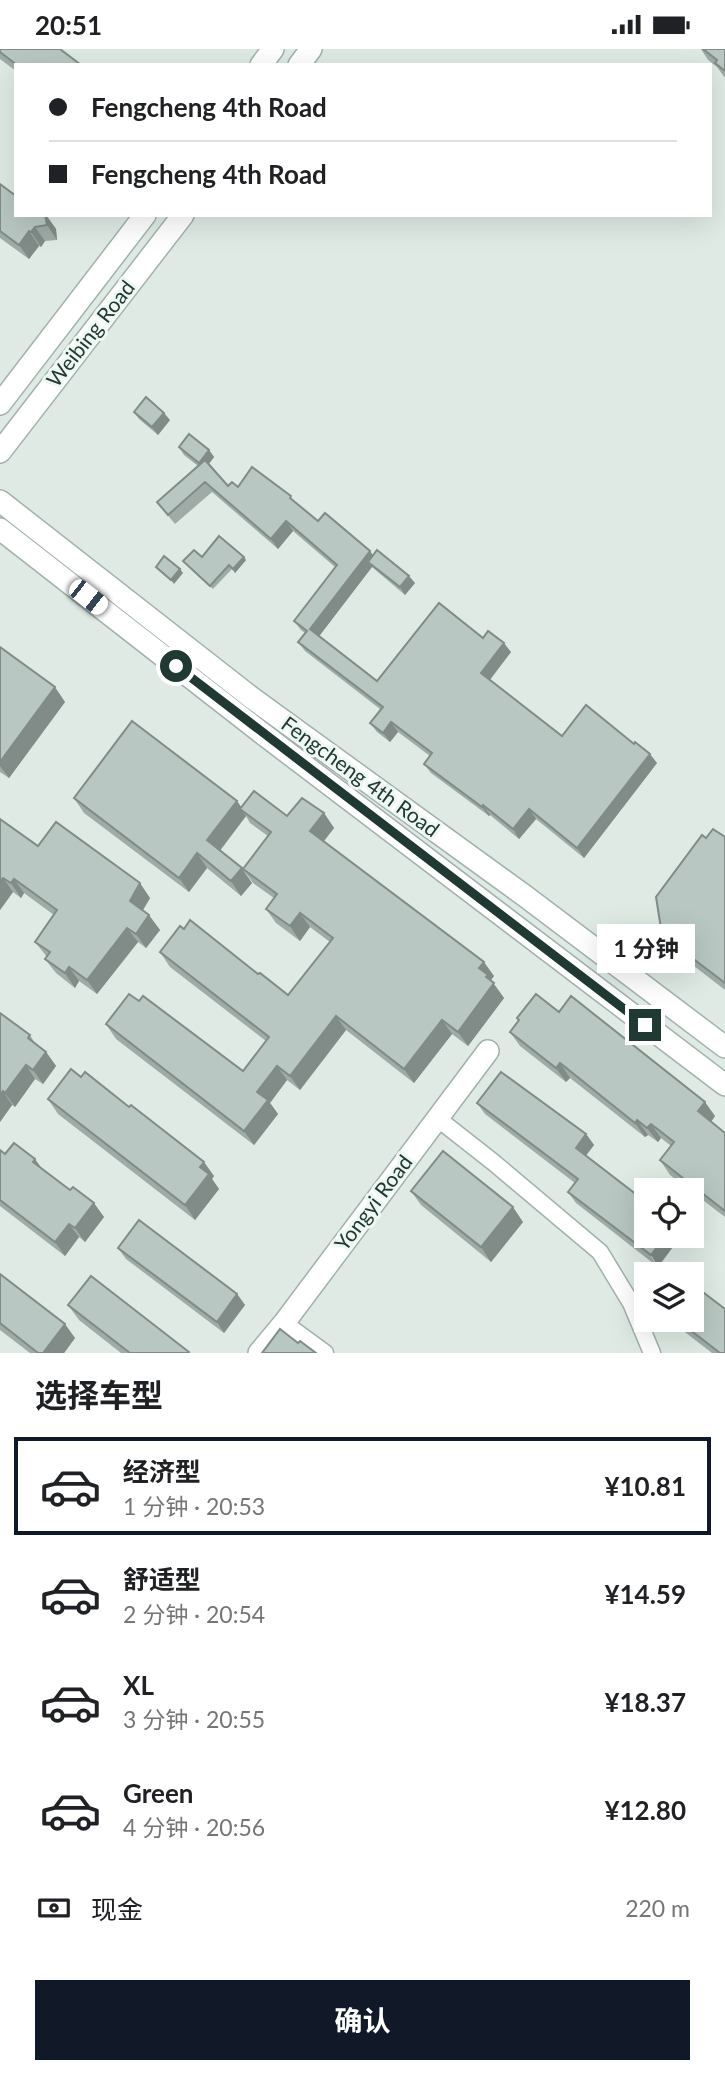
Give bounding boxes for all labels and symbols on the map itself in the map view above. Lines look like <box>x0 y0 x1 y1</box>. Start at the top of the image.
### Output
street label: Weibing Road <box>41 275 139 391</box>
car <box>65 576 112 618</box>
route start <box>160 650 192 682</box>
street label: Fengcheng 4th Road <box>277 710 445 841</box>
callout: 1 分钟 <box>596 923 694 972</box>
route end <box>629 1009 661 1041</box>
street label: Yongyi Road <box>329 1149 417 1255</box>

